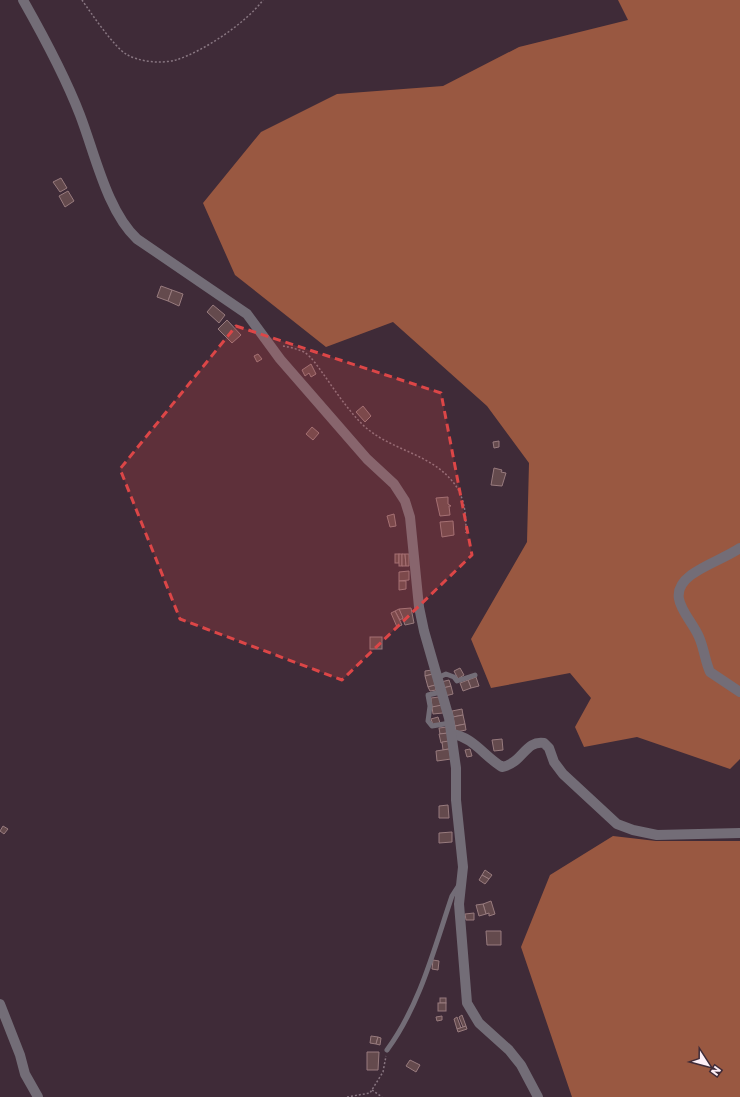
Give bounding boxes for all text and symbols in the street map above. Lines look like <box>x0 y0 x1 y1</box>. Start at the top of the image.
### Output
north arrow <box>688 1045 728 1085</box>
text: N <box>707 1063 725 1079</box>

